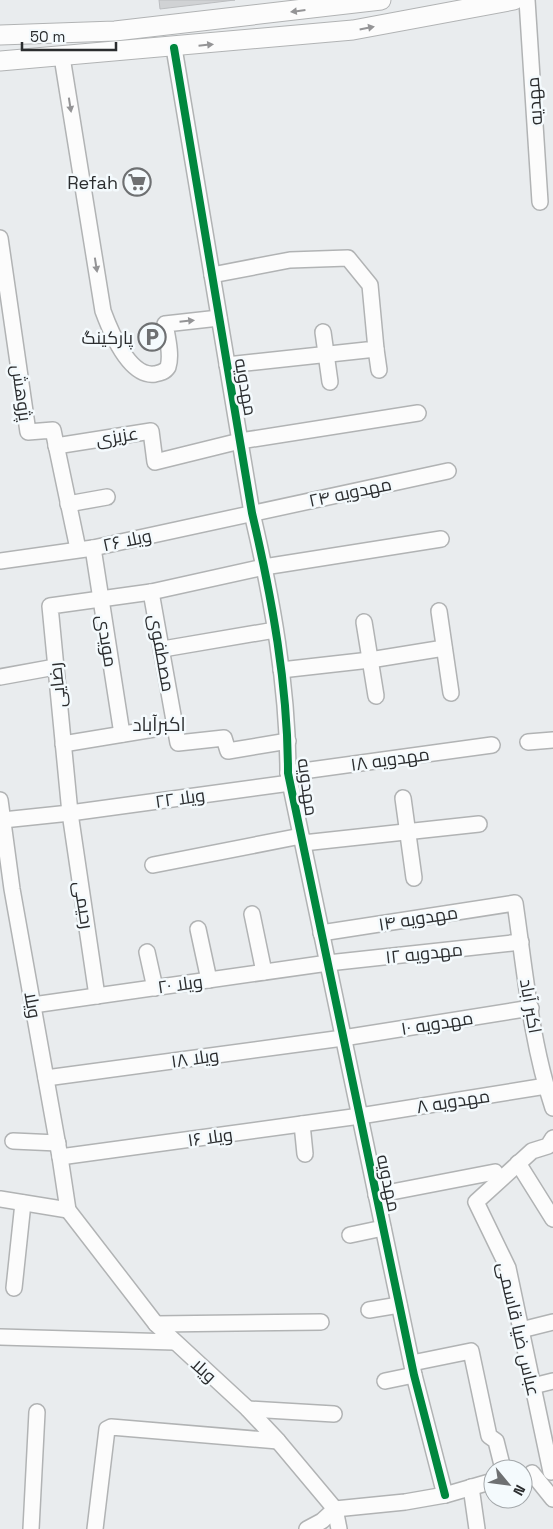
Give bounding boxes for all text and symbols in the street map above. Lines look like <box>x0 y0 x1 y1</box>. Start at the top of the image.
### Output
one-way arrow <box>290 7 306 15</box>
scale bar <box>22 20 116 52</box>
one-way arrow <box>360 23 376 31</box>
text: 50 m <box>30 27 65 46</box>
one-way arrow <box>198 40 214 48</box>
street label: مهديه <box>521 76 547 126</box>
one-way arrow <box>66 97 74 113</box>
supermarket icon: Refah <box>122 167 152 197</box>
place label: Refah <box>67 171 118 194</box>
one-way arrow <box>92 258 100 274</box>
one-way arrow <box>180 317 196 325</box>
parking icon: پارکینگ <box>137 322 167 352</box>
place label: پارکینگ <box>82 326 133 350</box>
street label: مهدویه <box>230 356 262 418</box>
street label: پژوهش <box>6 363 37 423</box>
street label: عزیزی <box>94 421 140 451</box>
street label: مهدویه ۲۴ <box>306 472 394 512</box>
street label: ویلا ۲۶ <box>100 524 154 556</box>
street label: مصطفوی <box>144 612 180 694</box>
street label: مویدی <box>92 613 122 669</box>
street label: رضایی <box>43 661 71 709</box>
district label: اکبرآباد <box>132 712 186 737</box>
street label: مهدویه ۱۸ <box>349 742 431 776</box>
street label: مهدویه <box>293 757 323 817</box>
street label: ویلا ۲۲ <box>153 783 207 813</box>
street label: رحیمی <box>69 879 99 931</box>
street label: مهدویه ۱۴ <box>377 900 459 936</box>
street label: مهدویه ۱۲ <box>384 937 464 969</box>
street label: ویلا ۲۰ <box>156 969 204 999</box>
street label: اکبر آباد <box>515 977 547 1035</box>
street label: ویلا <box>19 990 47 1020</box>
street label: مهدویه ۱۰ <box>399 1006 475 1040</box>
street label: ویلا ۱۸ <box>170 1043 220 1073</box>
street label: مهدویه ۸ <box>415 1084 491 1118</box>
street label: ویلا ۱۶ <box>186 1122 234 1152</box>
street label: مهدویه <box>372 1152 406 1214</box>
street label: عباس ضیا قاسمی <box>492 1260 546 1398</box>
street label: ویلا <box>186 1353 222 1387</box>
north arrow <box>483 1459 533 1509</box>
text: N <box>509 1482 530 1499</box>

